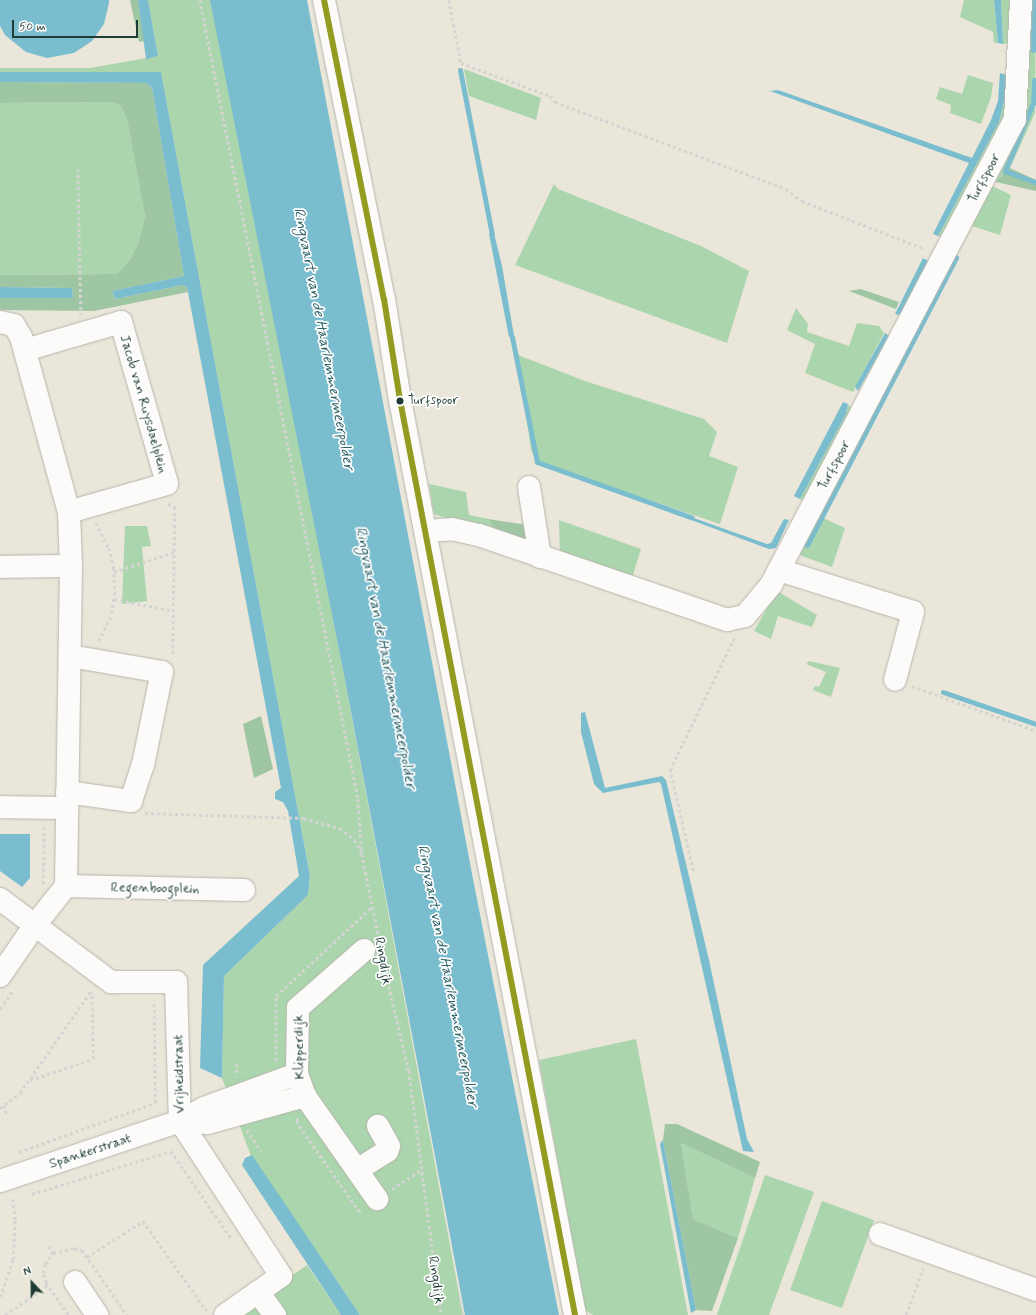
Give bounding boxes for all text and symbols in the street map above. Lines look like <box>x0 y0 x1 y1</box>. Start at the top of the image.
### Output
scale bar <box>14 12 140 38</box>
text: 50 m <box>19 19 46 35</box>
street label: Turfspoor <box>964 150 1004 206</box>
water label: Ringvaart van de Haarlemmermeerpolder <box>289 207 357 471</box>
street label: Jacob van Ruysdaelplein <box>117 335 171 473</box>
place label: Turfspoor <box>408 393 458 409</box>
marker: Turfspoor <box>395 396 405 406</box>
street label: Turfspoor <box>814 437 854 493</box>
water label: Ringvaart van de Haarlemmermeerpolder <box>351 526 419 790</box>
water label: Ringvaart van de Haarlemmermeerpolder <box>413 844 481 1108</box>
street label: Regenboogplein <box>110 879 200 897</box>
street label: Ringdijk <box>371 936 395 986</box>
street label: Klipperdijk <box>290 1014 308 1080</box>
street label: Vrijheidstraat <box>170 1034 188 1114</box>
street label: Spankerstraat <box>47 1130 133 1172</box>
street label: Ringdijk <box>424 1255 448 1305</box>
north arrow <box>12 1263 52 1303</box>
text: N <box>21 1264 34 1280</box>

